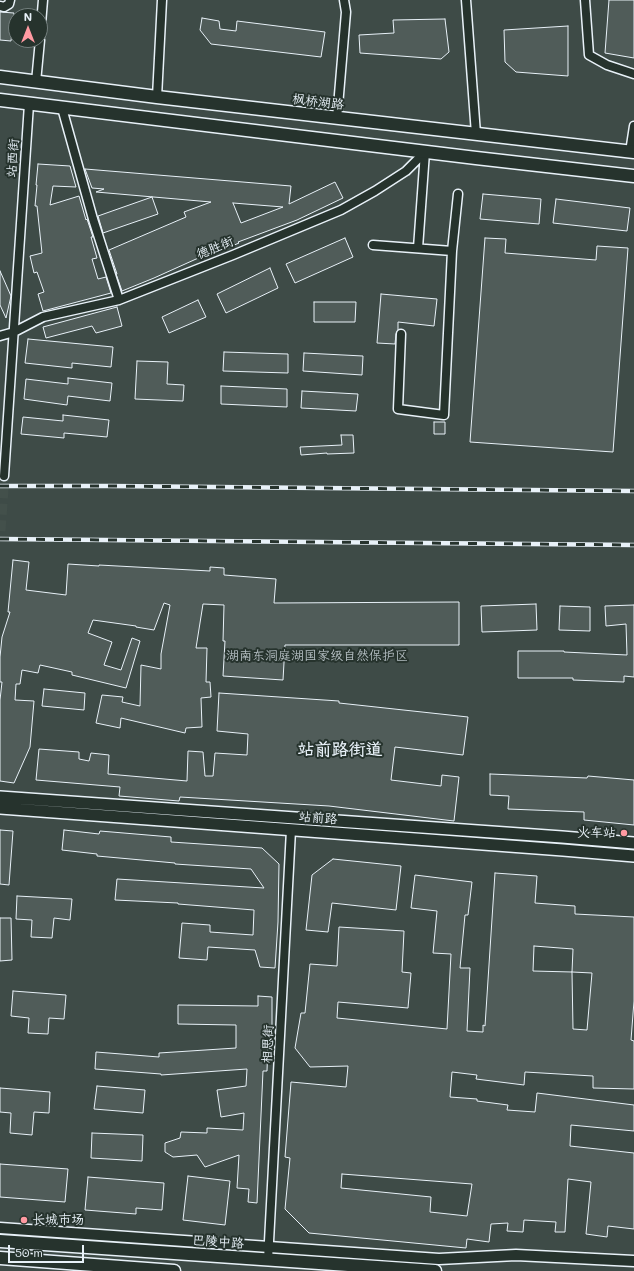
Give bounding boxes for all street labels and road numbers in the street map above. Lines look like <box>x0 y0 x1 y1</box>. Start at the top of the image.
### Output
street label: 枫桥湖路 <box>291 91 345 113</box>
street label: 站西街 <box>4 138 22 178</box>
street label: 德胜街 <box>194 233 236 263</box>
street label: 站前路 <box>298 809 338 827</box>
street label: 相思街 <box>259 1024 277 1064</box>
street label: 巴陵中路 <box>192 1232 244 1252</box>

